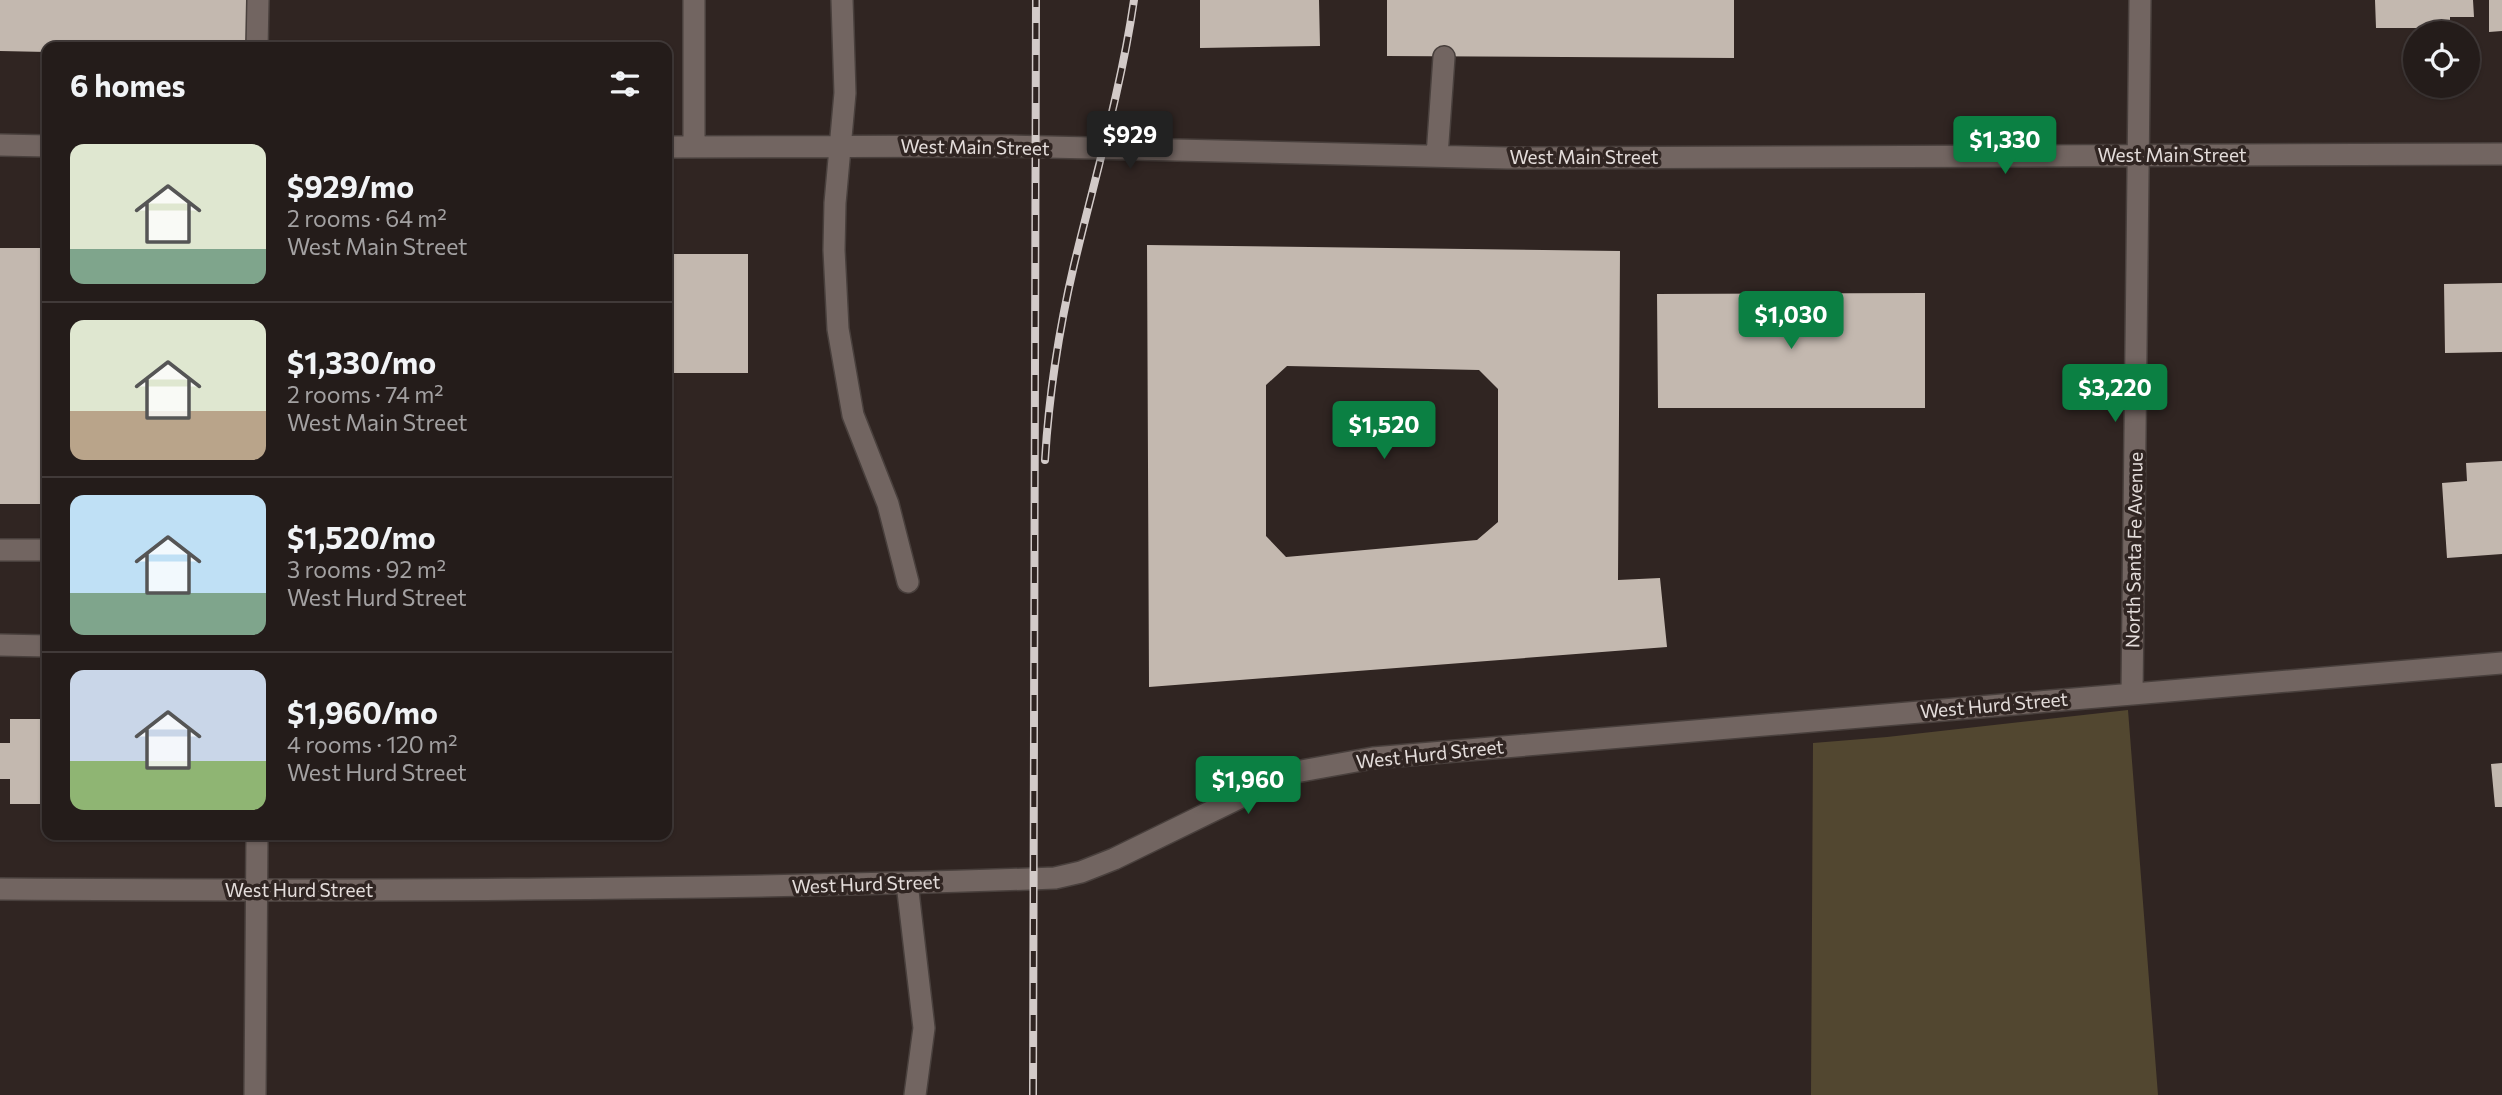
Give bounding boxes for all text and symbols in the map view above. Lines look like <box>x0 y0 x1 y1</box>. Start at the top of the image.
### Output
map controls <box>2403 21 2480 98</box>
button: locate <box>2403 21 2480 98</box>
icon: filters <box>606 65 644 103</box>
text: 6 homes <box>70 66 185 103</box>
pin: $929 <box>1089 111 1171 171</box>
pin: $1,330 <box>1948 116 2062 176</box>
text: $929 <box>1103 120 1157 148</box>
text: $1,330 <box>1969 125 2041 153</box>
street label: West Main Street <box>900 134 1050 159</box>
street label: West Main Street <box>2097 143 2247 166</box>
street label: West Main Street <box>1509 145 1659 168</box>
text: $929/mo <box>287 167 414 204</box>
icon: home <box>126 172 210 256</box>
text: 2 rooms · 64 m² <box>287 204 447 232</box>
text: West Main Street <box>287 232 468 260</box>
pin: $1,030 <box>1734 292 1848 351</box>
text: $1,030 <box>1755 300 1827 328</box>
text: $1,330/mo <box>287 343 436 380</box>
icon: home <box>126 348 210 432</box>
pin: $3,220 <box>2058 364 2172 424</box>
text: $3,220 <box>2078 373 2152 401</box>
text: 2 rooms · 74 m² <box>287 380 443 408</box>
pin: $1,520 <box>1327 402 1441 461</box>
text: West Main Street <box>287 408 468 436</box>
text: $1,520 <box>1348 410 1420 438</box>
street label: North Santa Fe Avenue <box>2120 452 2147 648</box>
text: $1,520/mo <box>287 518 436 555</box>
icon: home <box>126 523 210 607</box>
text: 3 rooms · 92 m² <box>287 555 446 583</box>
text: West Hurd Street <box>287 583 467 611</box>
street label: West Hurd Street <box>1919 687 2069 722</box>
text: $1,960/mo <box>287 693 438 730</box>
icon: home <box>126 698 210 782</box>
text: 4 rooms · 120 m² <box>287 730 458 758</box>
street label: West Hurd Street <box>1355 734 1505 773</box>
pin: $1,960 <box>1191 756 1305 816</box>
text: West Hurd Street <box>287 758 467 786</box>
text: $1,960 <box>1212 765 1284 793</box>
street label: West Hurd Street <box>791 869 941 898</box>
street label: West Hurd Street <box>225 878 373 901</box>

